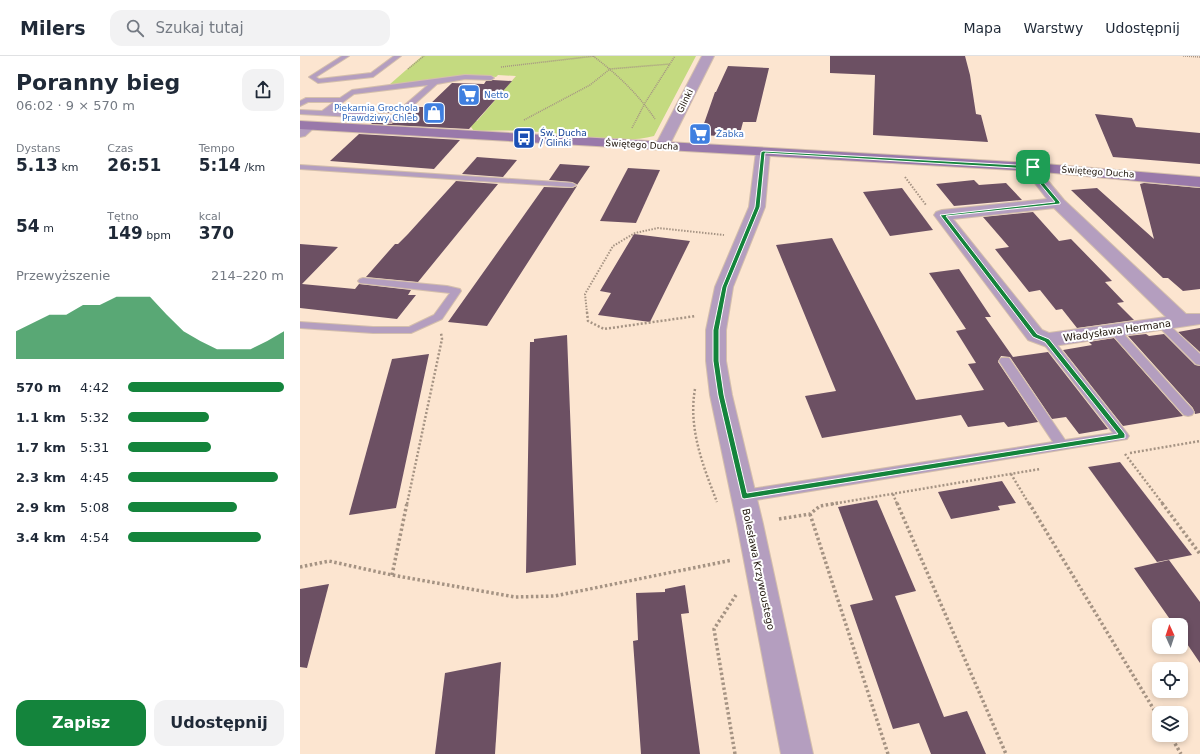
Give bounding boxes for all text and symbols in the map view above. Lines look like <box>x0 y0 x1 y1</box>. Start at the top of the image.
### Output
search box <box>110 10 390 46</box>
text: Milers <box>20 17 86 39</box>
icon: search <box>124 17 146 39</box>
text: Szukaj tutaj <box>156 19 244 37</box>
text: Mapa <box>963 20 1002 36</box>
text: Warstwy <box>1024 20 1083 36</box>
text: Udostępnij <box>1105 20 1180 36</box>
button: share <box>242 69 284 111</box>
text: Poranny bieg <box>16 70 180 95</box>
supermarket icon: Netto <box>456 82 482 108</box>
street label: Glinki <box>675 87 695 115</box>
place label: Netto <box>484 90 509 100</box>
text: 06:02 · 9 × 570 m <box>16 98 135 113</box>
shop icon: Piekarnia Grochola Prawdziwy Chleb <box>421 100 447 126</box>
place label: Piekarnia Grochola Prawdziwy Chleb <box>334 103 418 123</box>
supermarket icon: Żabka <box>687 121 713 147</box>
bus stop icon: Św. Ducha / Glinki <box>511 125 537 151</box>
place label: Św. Ducha / Glinki <box>540 127 587 148</box>
place label: Żabka <box>716 129 744 139</box>
street label: Świętego Ducha <box>605 137 679 152</box>
text: Dystans <box>16 142 60 155</box>
text: Czas <box>107 142 133 155</box>
text: Tempo <box>199 142 235 155</box>
pin <box>1016 150 1050 184</box>
text: 5.13 <box>16 155 58 175</box>
text: 26:51 <box>107 155 161 175</box>
text: 5:14 <box>199 155 241 175</box>
icon: arrive <box>1022 156 1044 178</box>
text: km <box>58 161 79 174</box>
text: /km <box>241 161 265 174</box>
street label: Świętego Ducha <box>1061 163 1135 180</box>
text: Tętno <box>107 210 139 223</box>
text: kcal <box>199 210 221 223</box>
text: 54 <box>16 216 40 236</box>
text: m <box>40 222 54 235</box>
text: 149 <box>107 223 143 243</box>
text: 370 <box>199 223 234 243</box>
text: bpm <box>143 229 171 242</box>
text: Przewyższenie <box>16 268 110 283</box>
text: 214–220 m <box>211 268 284 283</box>
street label: Władysława Hermana <box>1062 317 1172 344</box>
text: 570 m <box>16 380 61 395</box>
text: 4:42 <box>80 380 109 395</box>
text: 1.1 km <box>16 410 66 425</box>
text: 5:32 <box>80 410 109 425</box>
text: 1.7 km <box>16 440 66 455</box>
text: 5:31 <box>80 440 109 455</box>
text: 2.3 km <box>16 470 66 485</box>
text: 4:45 <box>80 470 109 485</box>
text: 2.9 km <box>16 500 66 515</box>
text: 5:08 <box>80 500 109 515</box>
street label: Bolesława Krzywoustego <box>740 507 777 631</box>
text: 3.4 km <box>16 530 66 545</box>
text: 4:54 <box>80 530 109 545</box>
north arrow <box>1152 618 1188 654</box>
map controls <box>1152 618 1188 742</box>
button: locate <box>1152 662 1188 698</box>
button: Zapisz <box>16 700 146 746</box>
button: Udostępnij <box>154 700 284 746</box>
button: layers <box>1152 706 1188 742</box>

